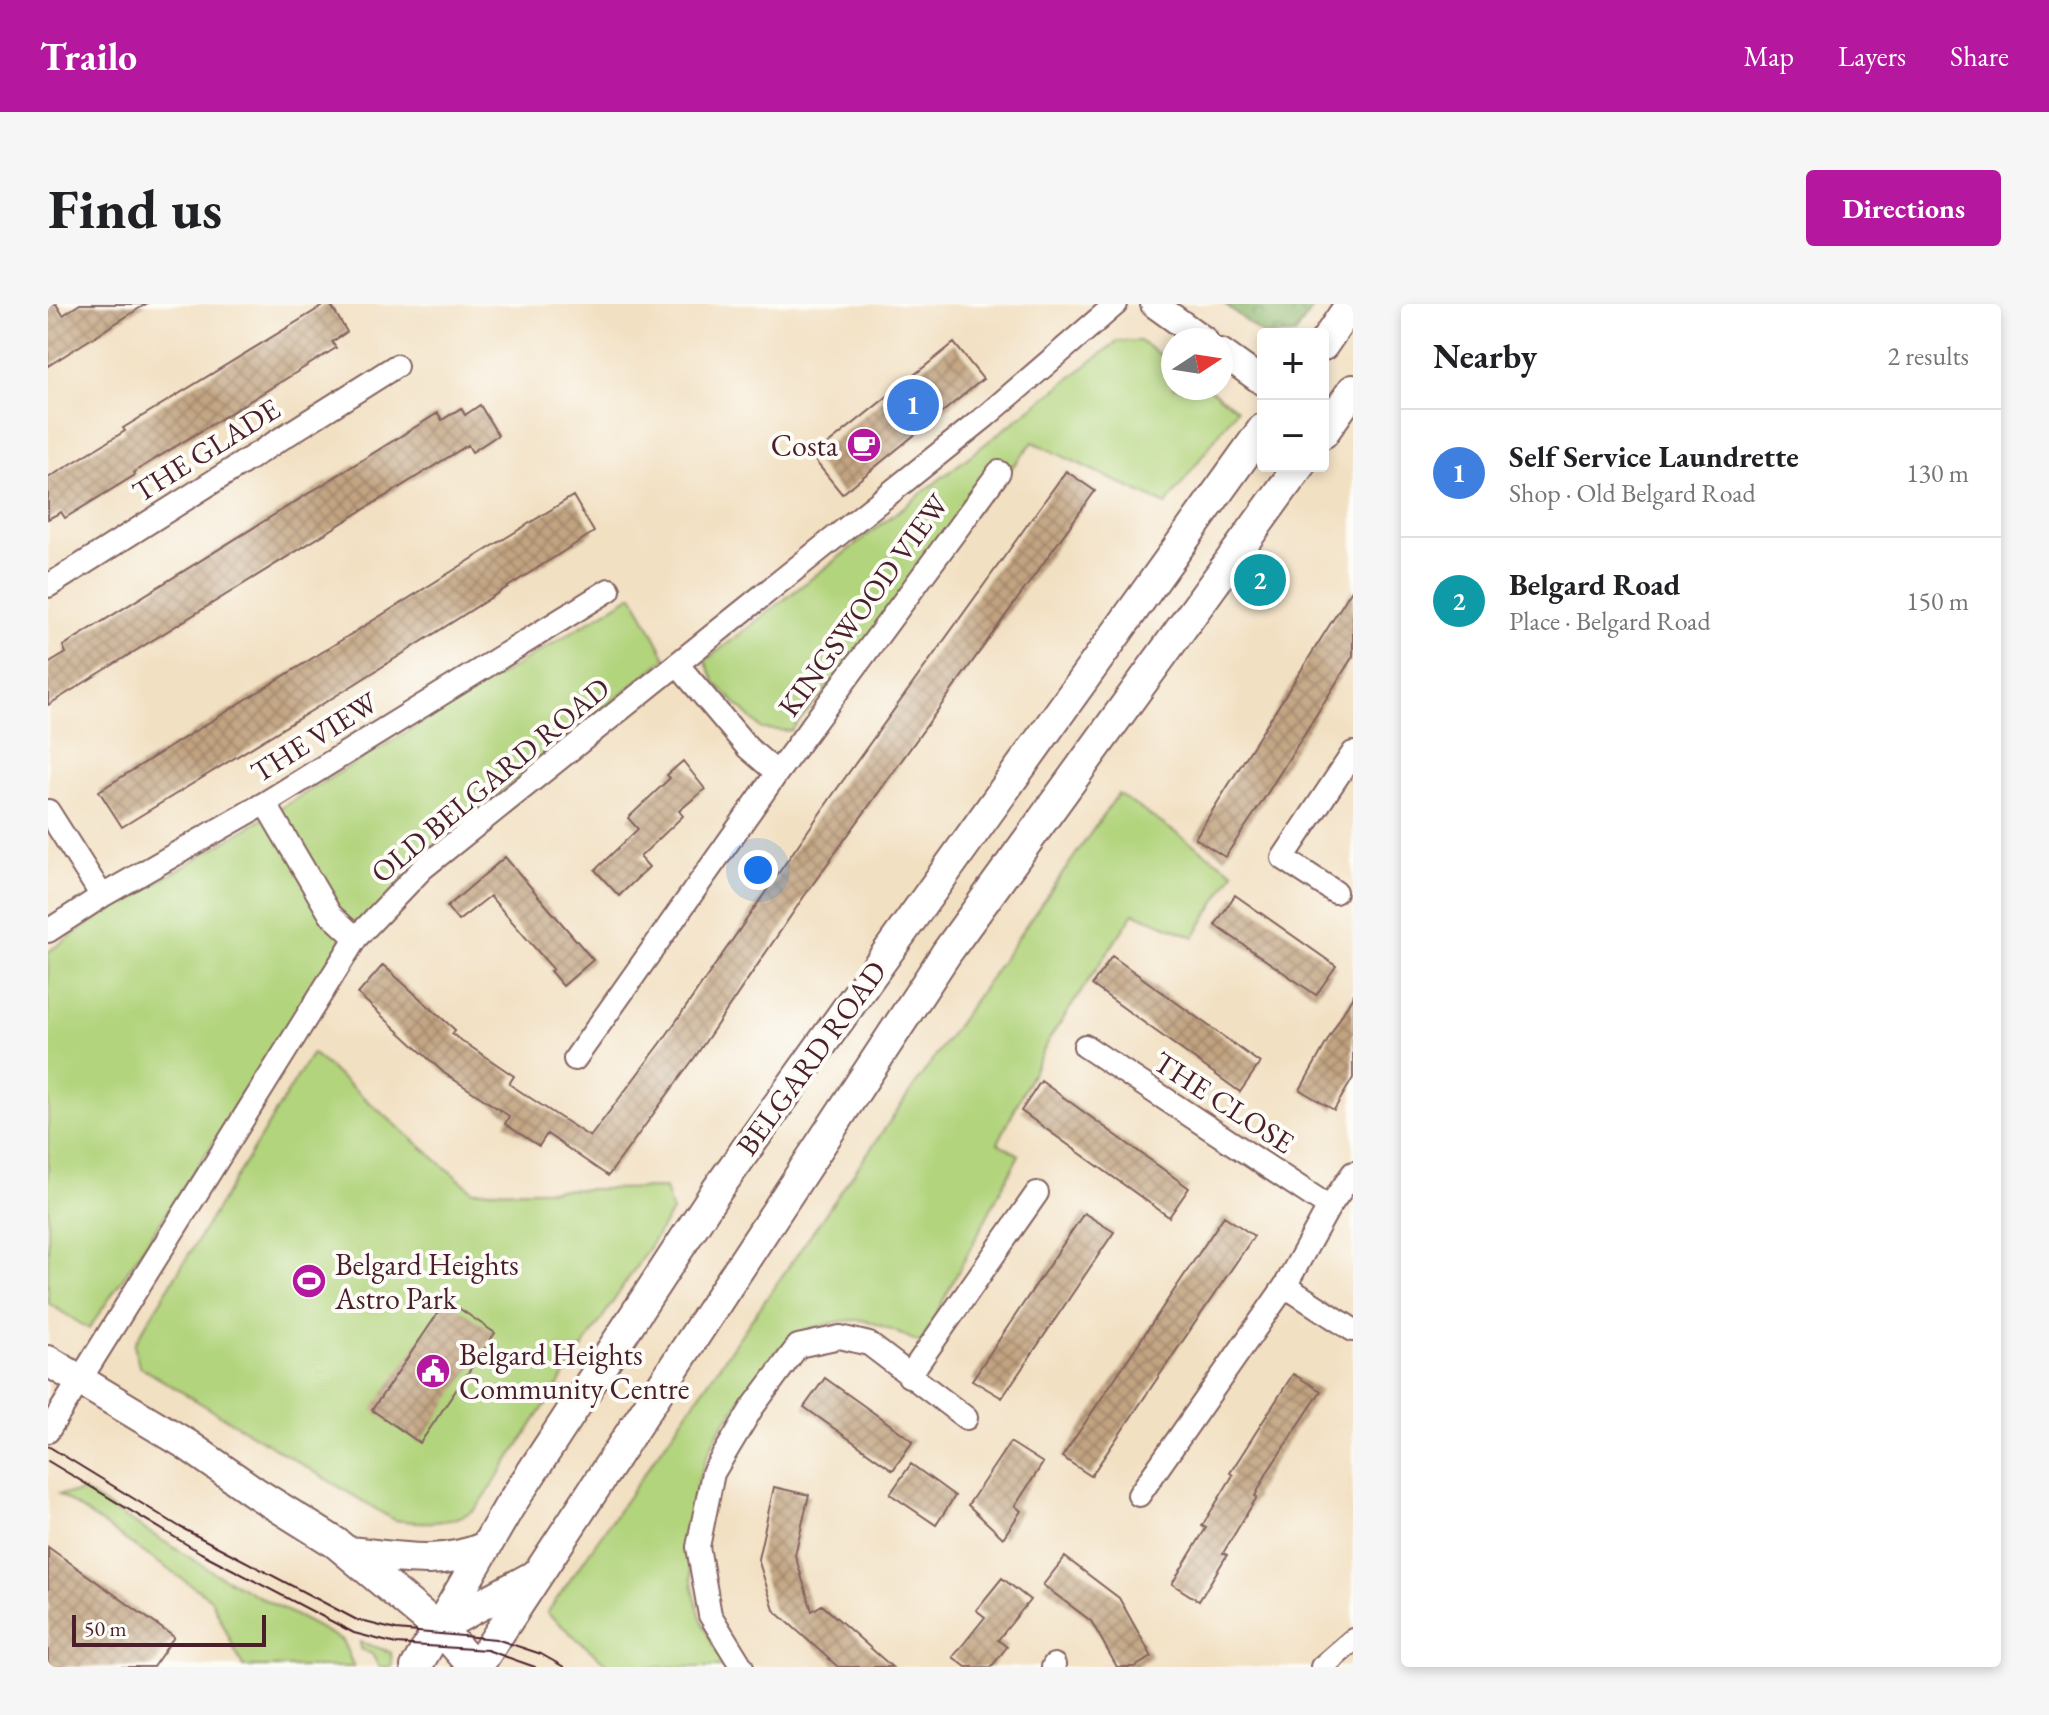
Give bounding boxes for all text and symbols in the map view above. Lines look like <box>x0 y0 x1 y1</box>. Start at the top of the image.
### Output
text: Trailo <box>40 32 137 81</box>
text: Map <box>1744 38 1794 74</box>
text: Layers <box>1838 38 1906 74</box>
text: Share <box>1950 38 2009 74</box>
button: Directions <box>1806 170 2001 246</box>
text: Find us <box>48 172 222 245</box>
north arrow <box>1161 328 1233 400</box>
map controls <box>1257 328 1329 472</box>
button: + <box>1257 328 1329 400</box>
text: Nearby <box>1433 334 1537 378</box>
text: 2 results <box>1888 339 1969 373</box>
pin: 1 <box>887 375 939 435</box>
street label: THE GLADE <box>125 389 287 511</box>
button: − <box>1257 400 1329 472</box>
place label: Costa <box>771 426 838 465</box>
cafe icon: Costa <box>845 426 883 464</box>
text: Self Service Laundrette <box>1509 437 1799 476</box>
text: 1 <box>1452 456 1466 490</box>
text: 130 m <box>1906 456 1969 490</box>
text: Shop · Old Belgard Road <box>1509 476 1756 510</box>
street label: KINGSWOOD VIEW <box>769 486 957 724</box>
pin: 2 <box>1234 550 1286 610</box>
text: Belgard Road <box>1509 565 1680 604</box>
text: 2 <box>1452 584 1466 618</box>
text: 150 m <box>1906 584 1969 618</box>
text: Place · Belgard Road <box>1509 604 1711 638</box>
street label: OLD BELGARD ROAD <box>362 668 618 892</box>
street label: THE VIEW <box>243 683 385 791</box>
your location <box>738 850 778 890</box>
street label: BELGARD ROAD <box>727 953 895 1163</box>
street label: THE CLOSE <box>1146 1042 1302 1162</box>
place label: Belgard Heights Astro Park <box>334 1245 519 1318</box>
sports icon: Belgard Heights Astro Park <box>290 1262 328 1300</box>
place label: Belgard Heights Community Centre <box>459 1335 689 1408</box>
public building icon: Belgard Heights Community Centre <box>414 1352 452 1390</box>
scale bar <box>72 1611 266 1647</box>
text: 50 m <box>84 1614 127 1643</box>

